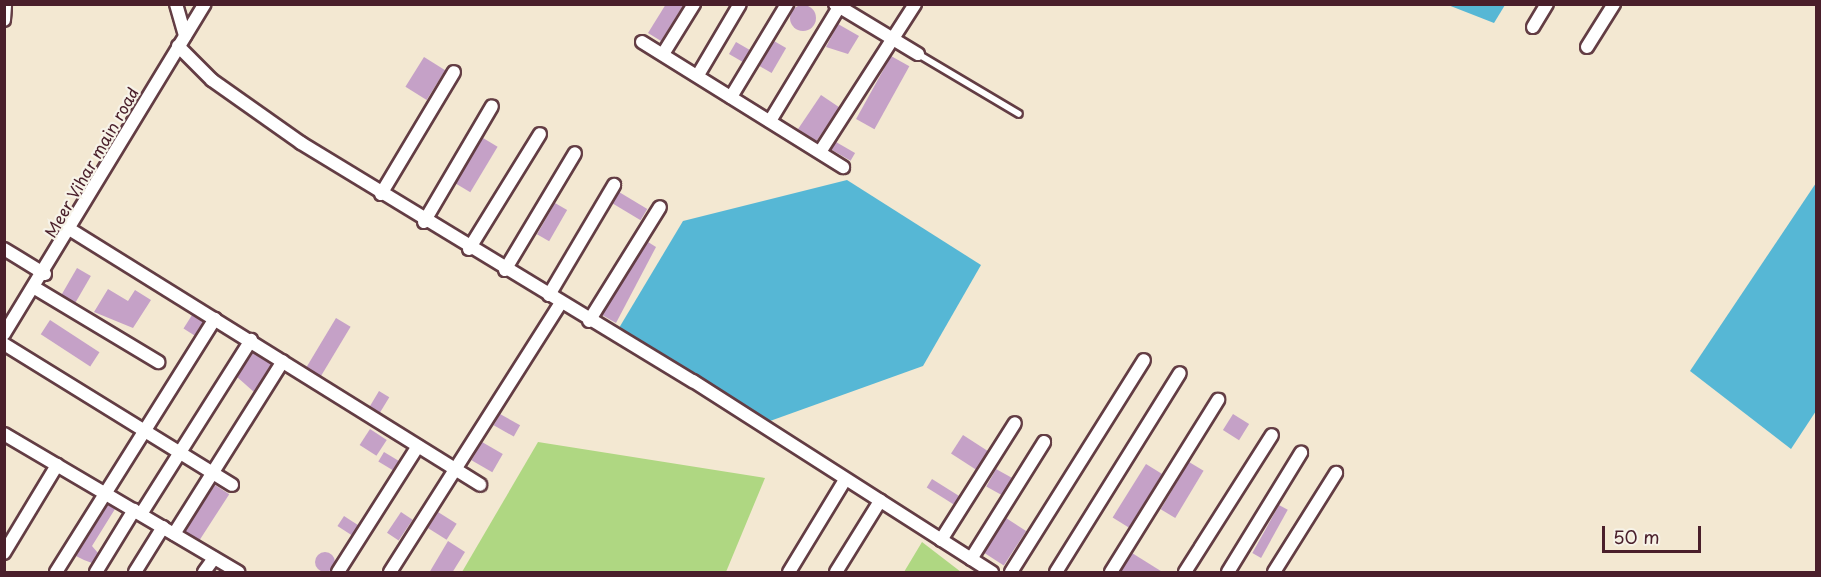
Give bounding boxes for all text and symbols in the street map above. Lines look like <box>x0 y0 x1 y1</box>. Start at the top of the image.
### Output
street label: Meer Vihar main road <box>40 83 142 241</box>
scale bar <box>1605 514 1704 552</box>
text: 50 m <box>1613 523 1660 550</box>

